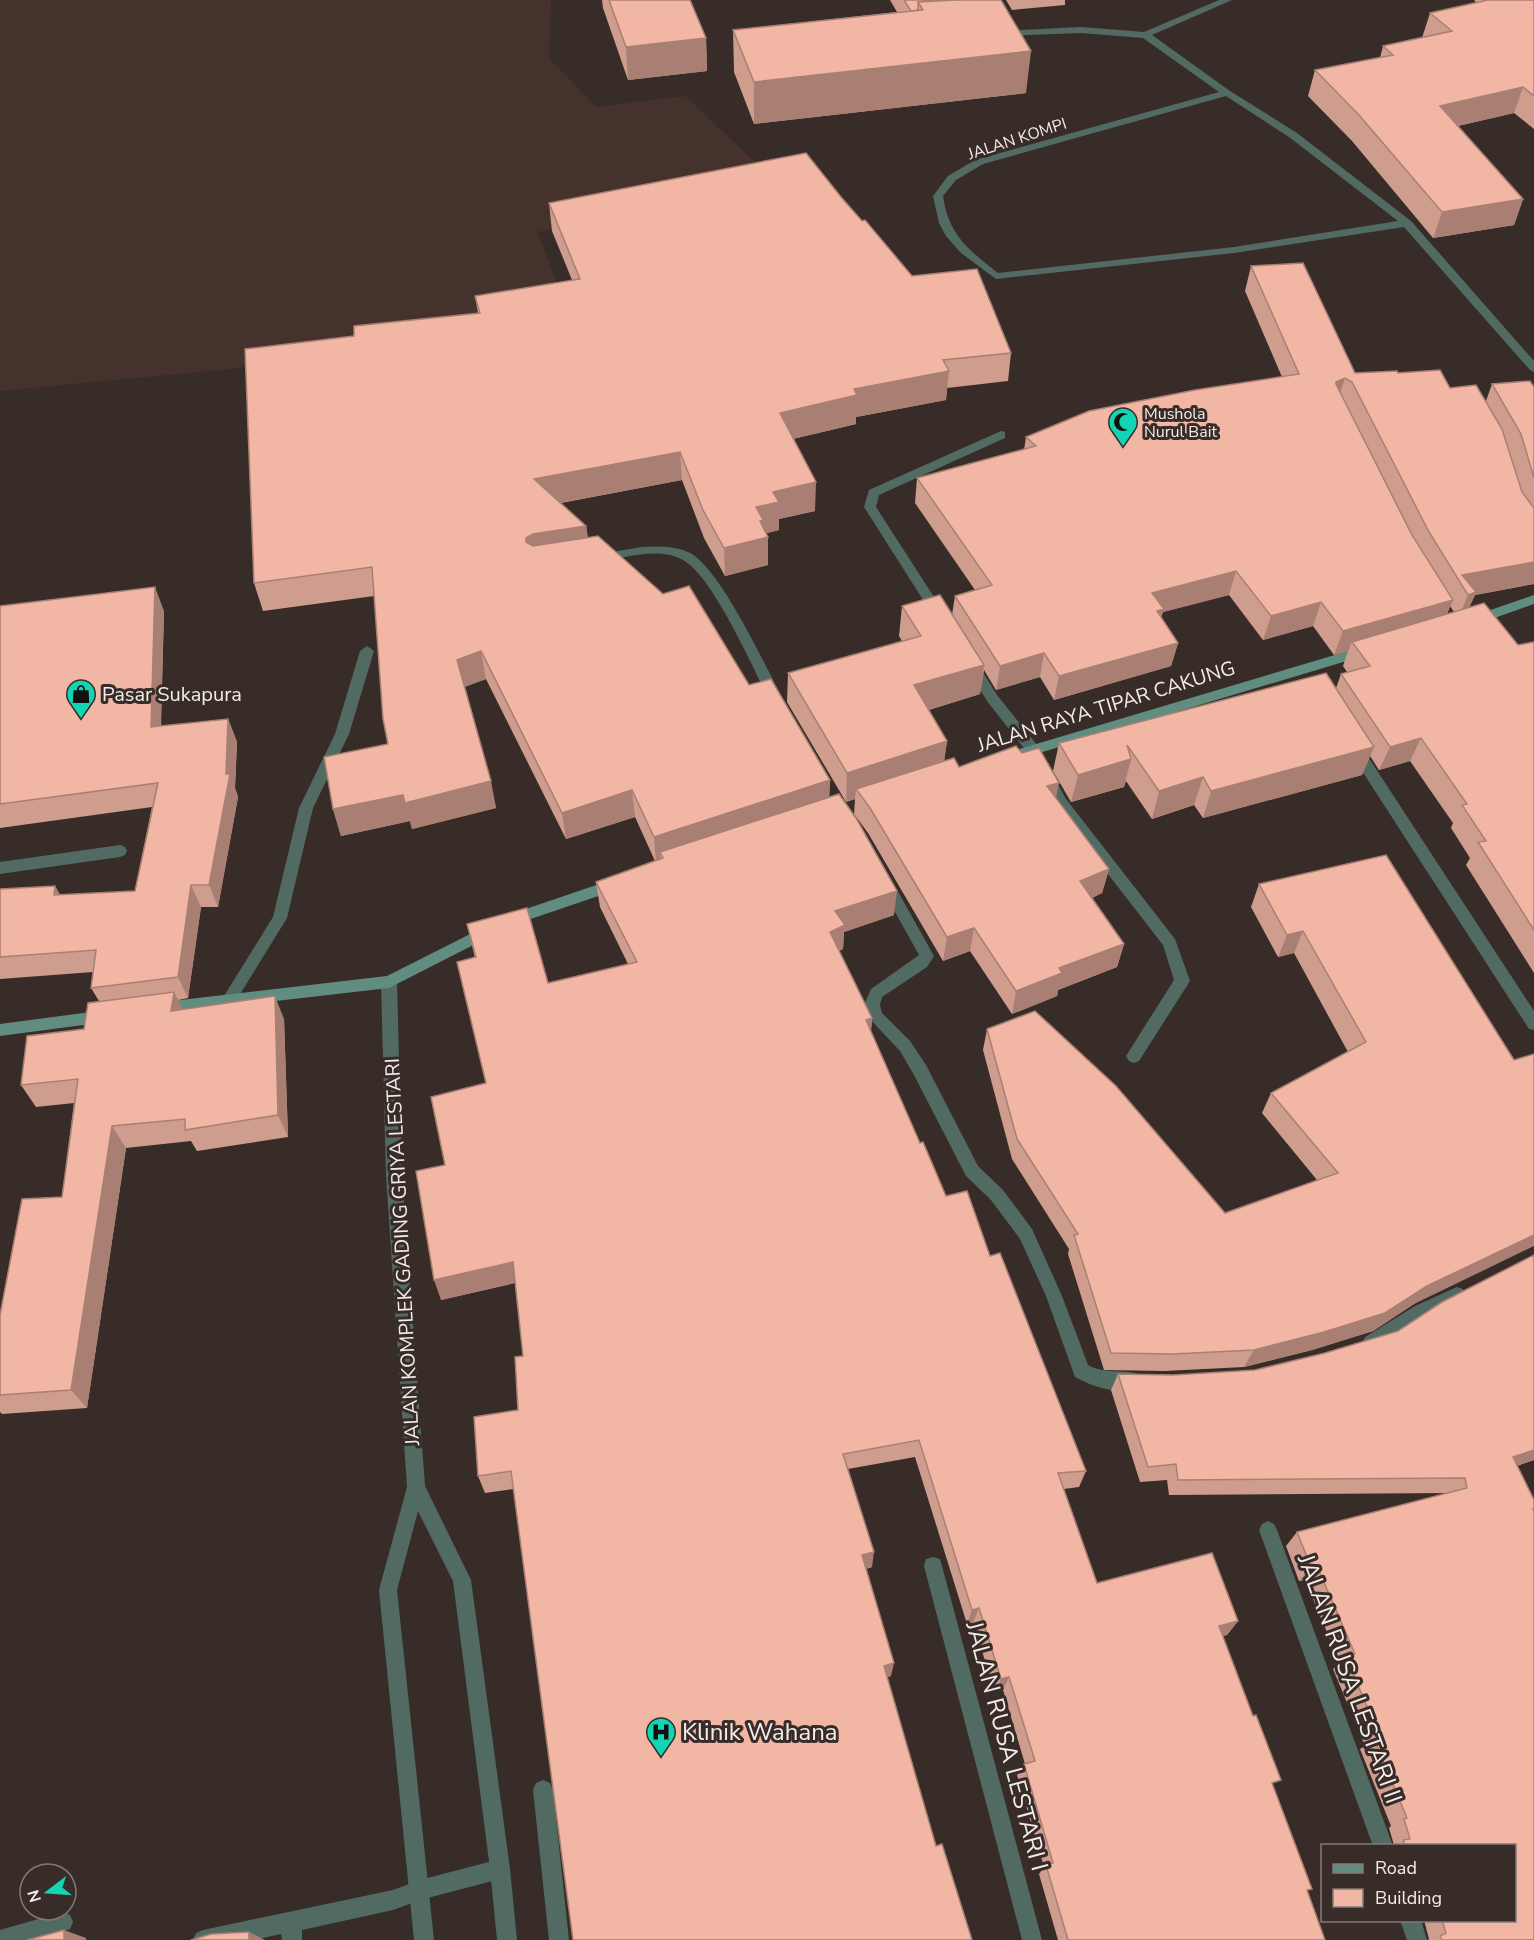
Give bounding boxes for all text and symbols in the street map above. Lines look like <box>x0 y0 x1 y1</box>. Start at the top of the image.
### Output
street label: JALAN KOMPI <box>964 113 1069 166</box>
place label: Mushola Nurul Bait <box>1144 403 1217 443</box>
mosque icon: Mushola Nurul Bait <box>1107 406 1139 448</box>
street label: JALAN RAYA TIPAR CAKUNG <box>973 654 1238 759</box>
shop icon: Pasar Sukapura <box>65 678 97 720</box>
place label: Pasar Sukapura <box>102 681 242 708</box>
street label: JALAN KOMPLEK GADING GRIYA LESTARI <box>379 1058 426 1447</box>
street label: JALAN RUSA LESTARI II <box>1290 1549 1410 1808</box>
street label: JALAN RUSA LESTARI I <box>958 1617 1056 1874</box>
hospital icon: Klinik Wahana <box>645 1716 677 1758</box>
place label: Klinik Wahana <box>682 1716 838 1748</box>
legend <box>1321 1844 1516 1922</box>
text: Road <box>1375 1856 1417 1880</box>
north arrow <box>18 1862 78 1922</box>
text: Building <box>1375 1886 1442 1910</box>
text: N <box>22 1887 47 1905</box>

